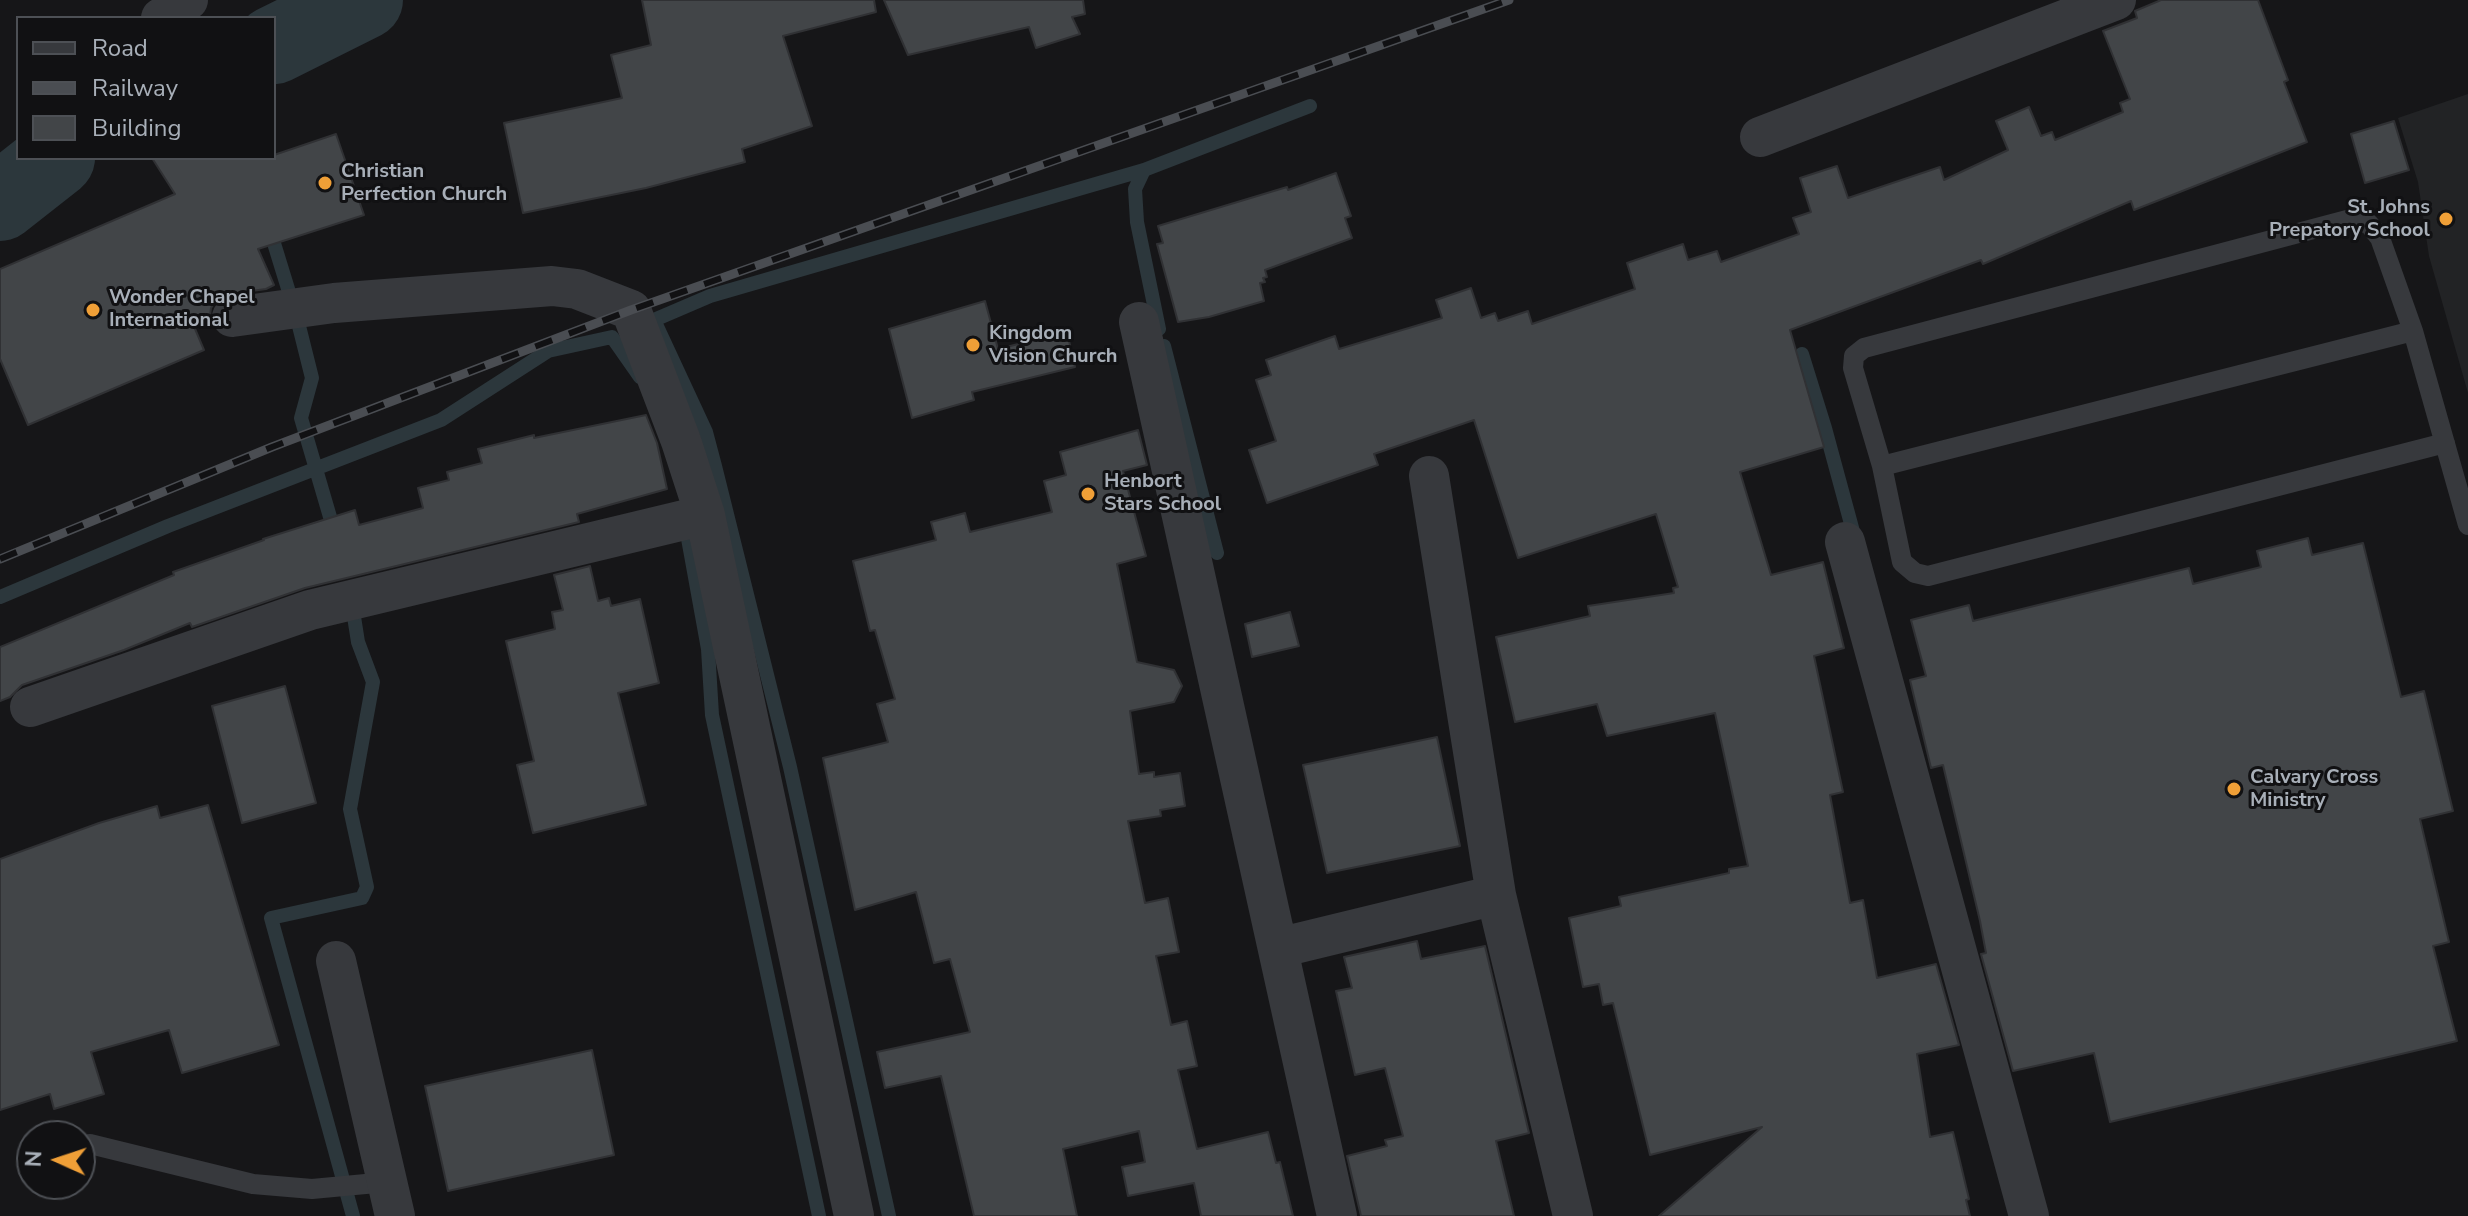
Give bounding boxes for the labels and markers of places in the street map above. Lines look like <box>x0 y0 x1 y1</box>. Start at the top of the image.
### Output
place label: Christian Perfection Church <box>341 160 507 207</box>
marker: Christian Perfection Church <box>316 174 334 192</box>
place label: St. Johns Prepatory School <box>2269 196 2430 243</box>
marker: St. Johns Prepatory School <box>2437 210 2455 228</box>
place label: Wonder Chapel International <box>109 286 255 333</box>
marker: Wonder Chapel International <box>84 301 102 319</box>
place label: Kingdom Vision Church <box>989 322 1118 369</box>
marker: Kingdom Vision Church <box>964 336 982 354</box>
place label: Henbort Stars School <box>1104 470 1221 517</box>
marker: Henbort Stars School <box>1079 485 1097 503</box>
place label: Calvary Cross Ministry <box>2250 766 2378 813</box>
marker: Calvary Cross Ministry <box>2225 780 2243 798</box>

